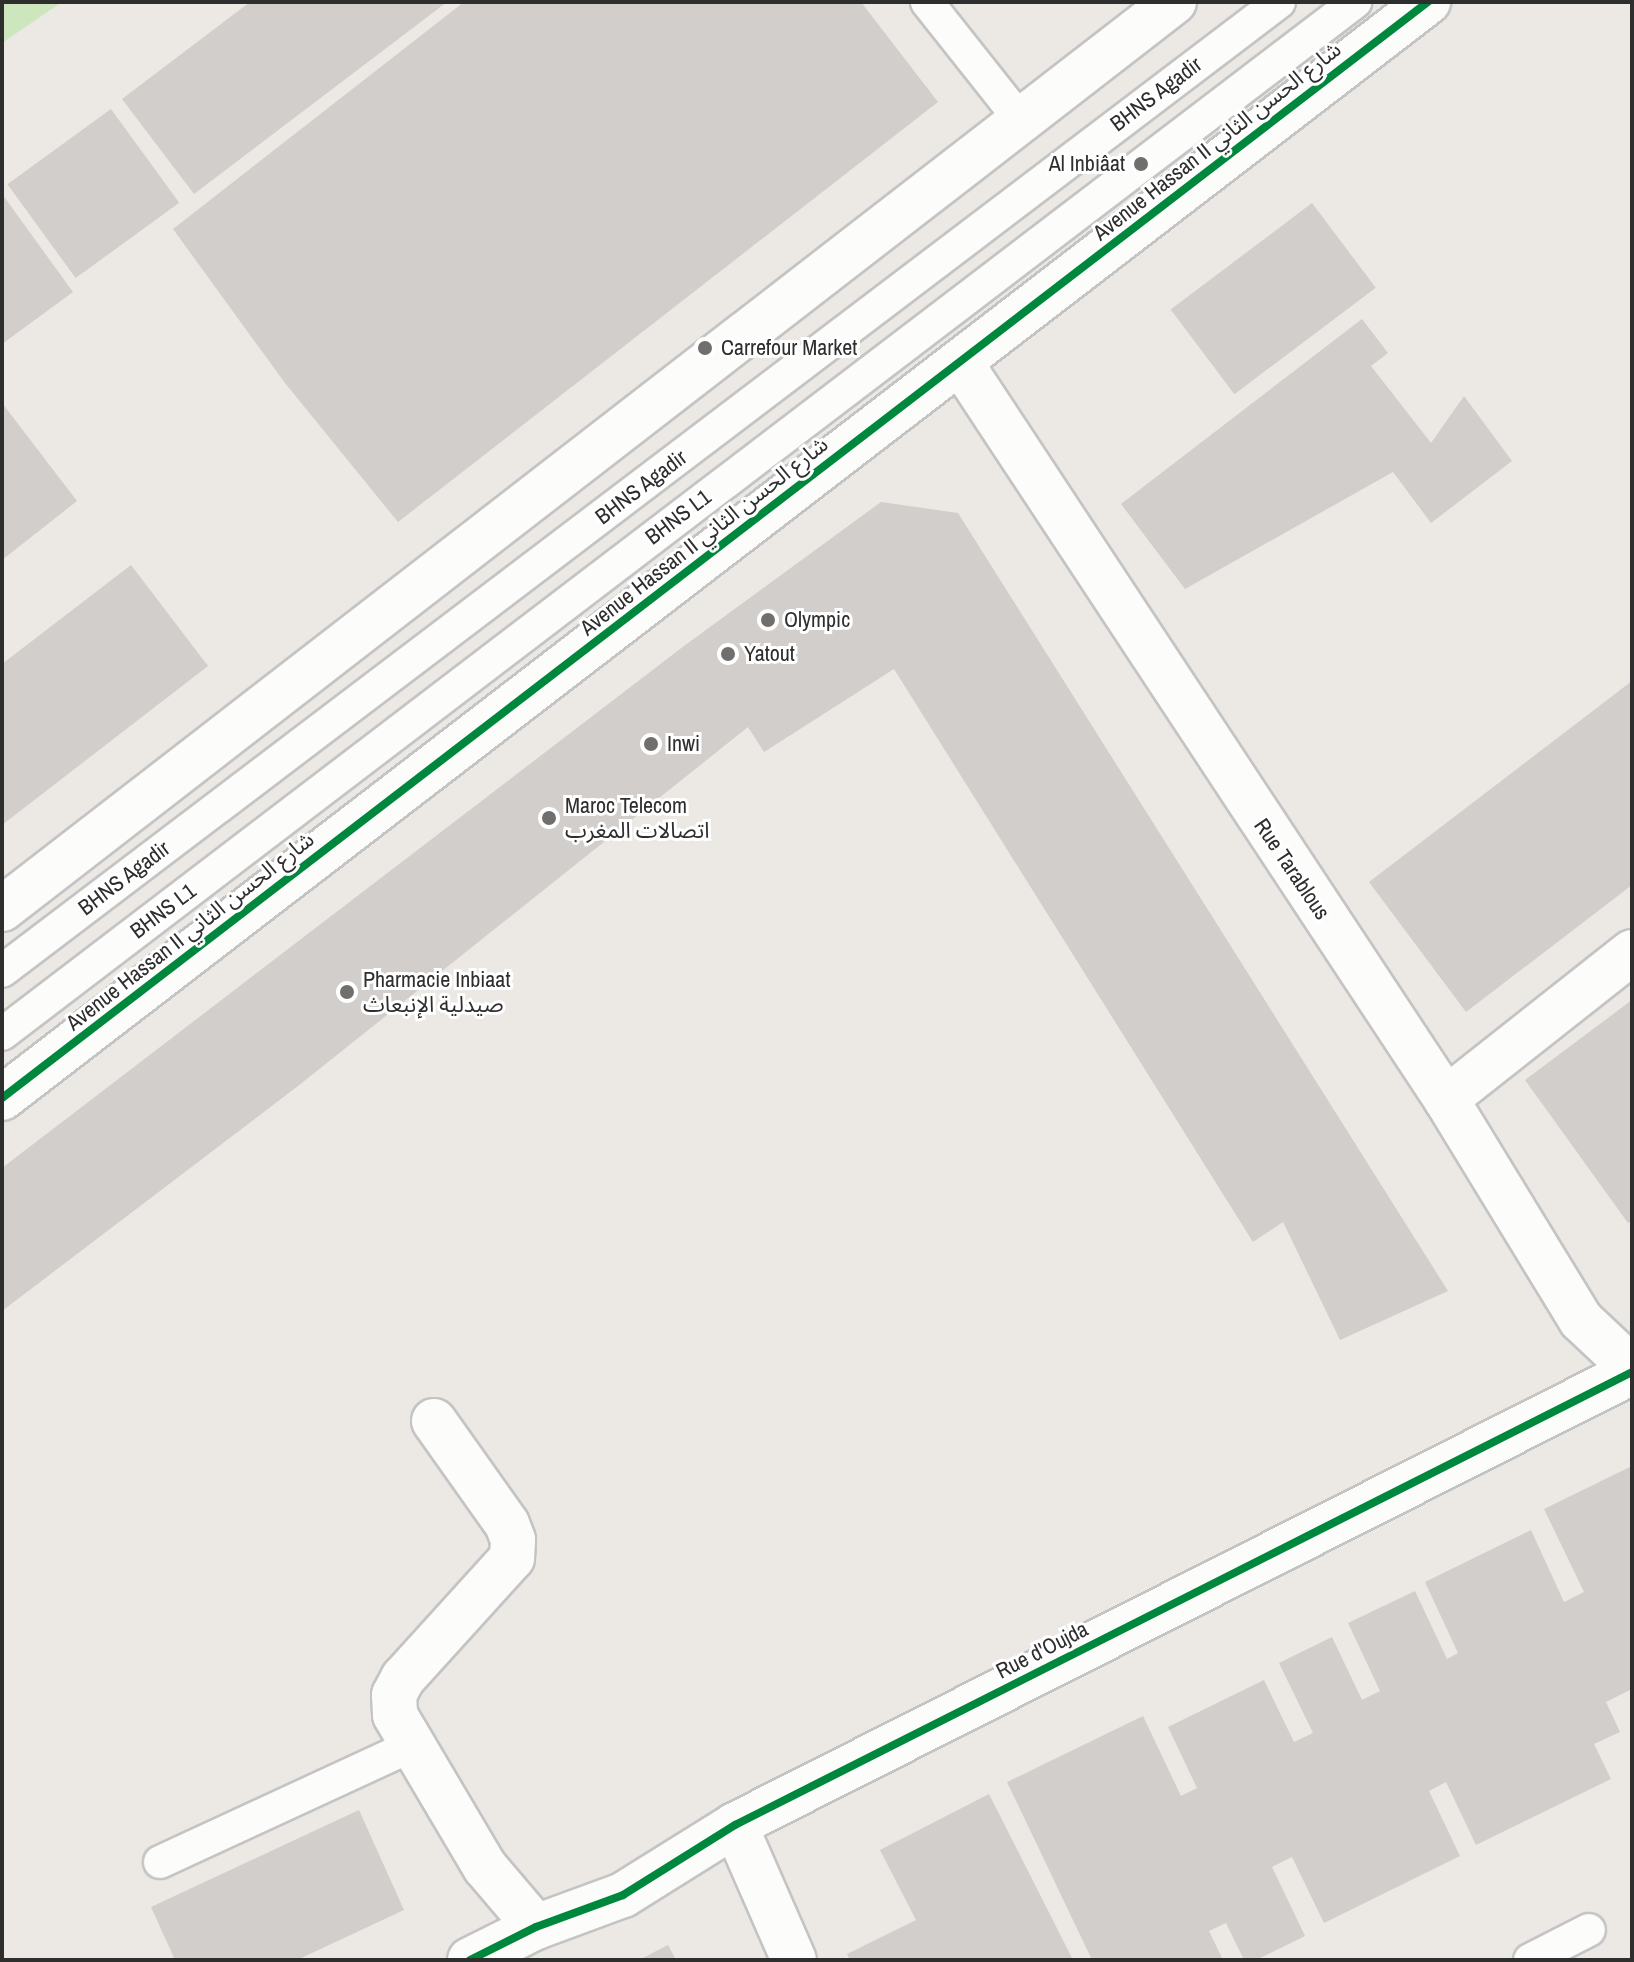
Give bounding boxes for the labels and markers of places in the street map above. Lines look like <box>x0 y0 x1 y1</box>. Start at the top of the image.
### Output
place label: Al Inbiâat <box>1049 151 1125 177</box>
marker: Al Inbiâat <box>1132 155 1150 173</box>
place label: Carrefour Market <box>721 335 857 361</box>
marker: Carrefour Market <box>696 339 714 357</box>
place label: Olympic <box>784 607 850 633</box>
marker: Olympic <box>759 611 777 629</box>
place label: Yatout <box>744 641 795 667</box>
marker: Yatout <box>719 645 737 663</box>
place label: Inwi <box>667 731 700 757</box>
marker: Inwi <box>642 735 660 753</box>
place label: Maroc Telecom اتصالات المغرب <box>565 792 709 844</box>
marker: Maroc Telecom اتصالات المغرب <box>540 809 558 827</box>
place label: Pharmacie Inbiaat صيدلية الإنبعاث <box>363 966 510 1018</box>
marker: Pharmacie Inbiaat صيدلية الإنبعاث <box>338 983 356 1001</box>

